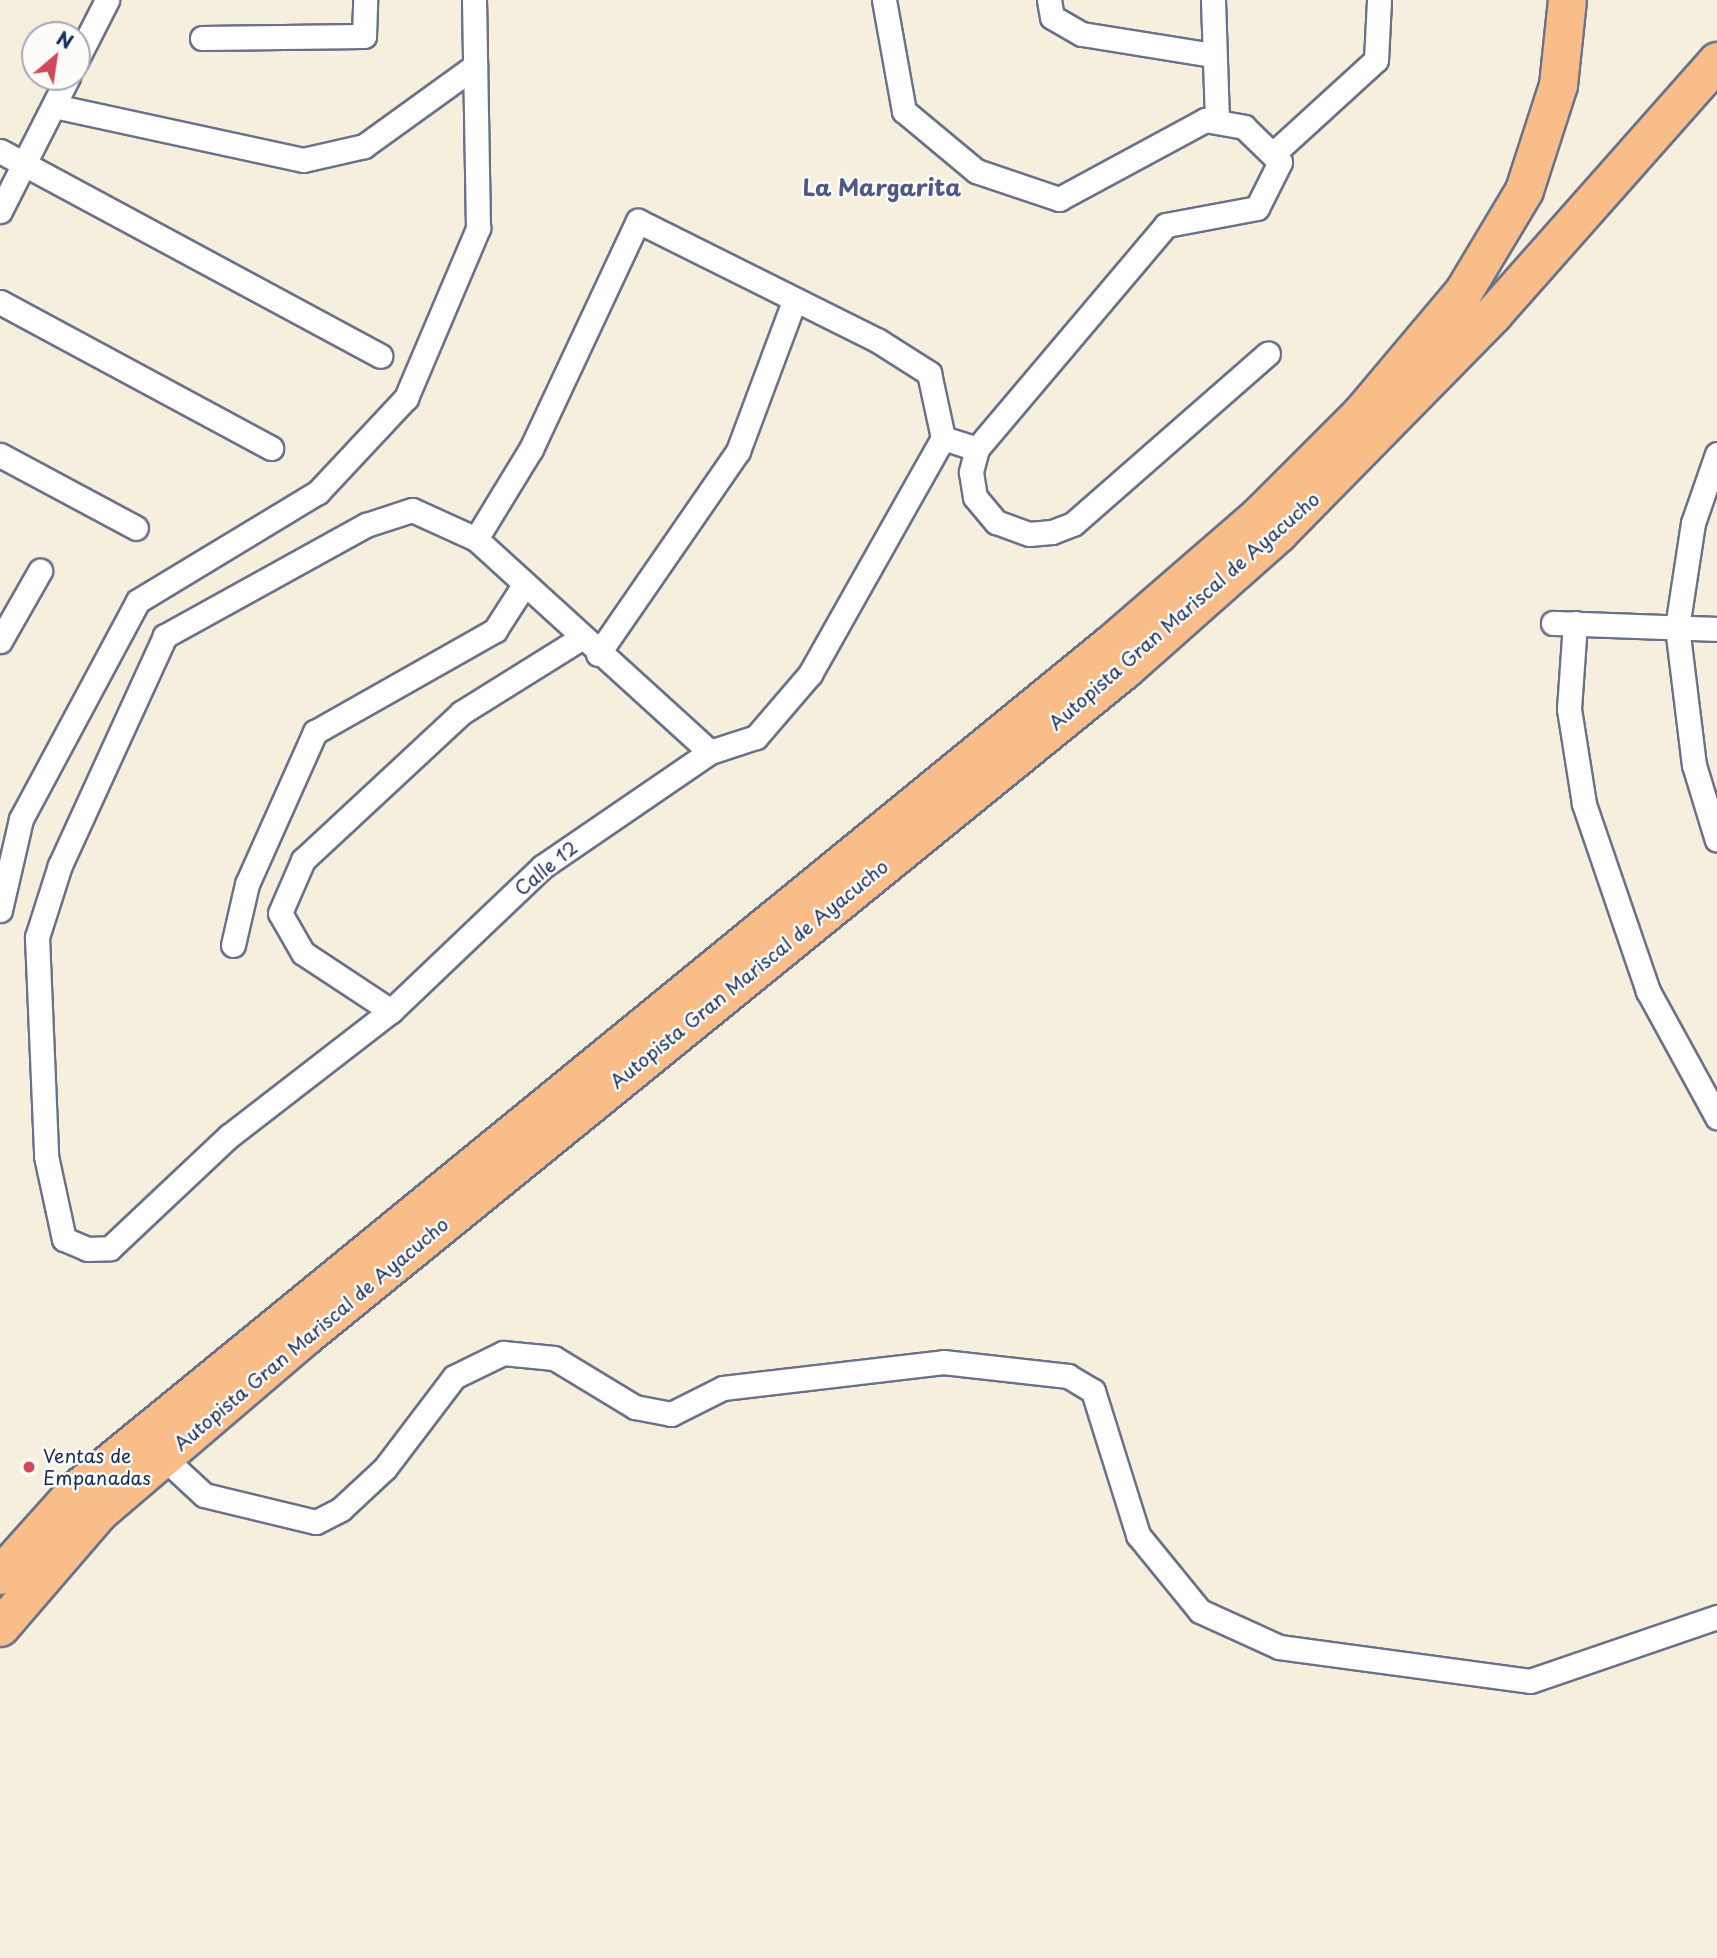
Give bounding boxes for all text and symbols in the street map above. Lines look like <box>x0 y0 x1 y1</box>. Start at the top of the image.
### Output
north arrow <box>21 21 91 91</box>
text: N <box>52 23 79 55</box>
district label: La Margarita <box>802 173 962 201</box>
street label: Autopista Gran Mariscal de Ayacucho <box>1044 487 1324 735</box>
street label: Calle 12 <box>510 836 582 900</box>
street label: Autopista Gran Mariscal de Ayacucho <box>606 855 892 1093</box>
street label: Autopista Gran Mariscal de Ayacucho <box>169 1213 453 1455</box>
place label: Ventas de Empanadas <box>43 1445 151 1489</box>
marker: Ventas de Empanadas <box>21 1459 37 1475</box>

